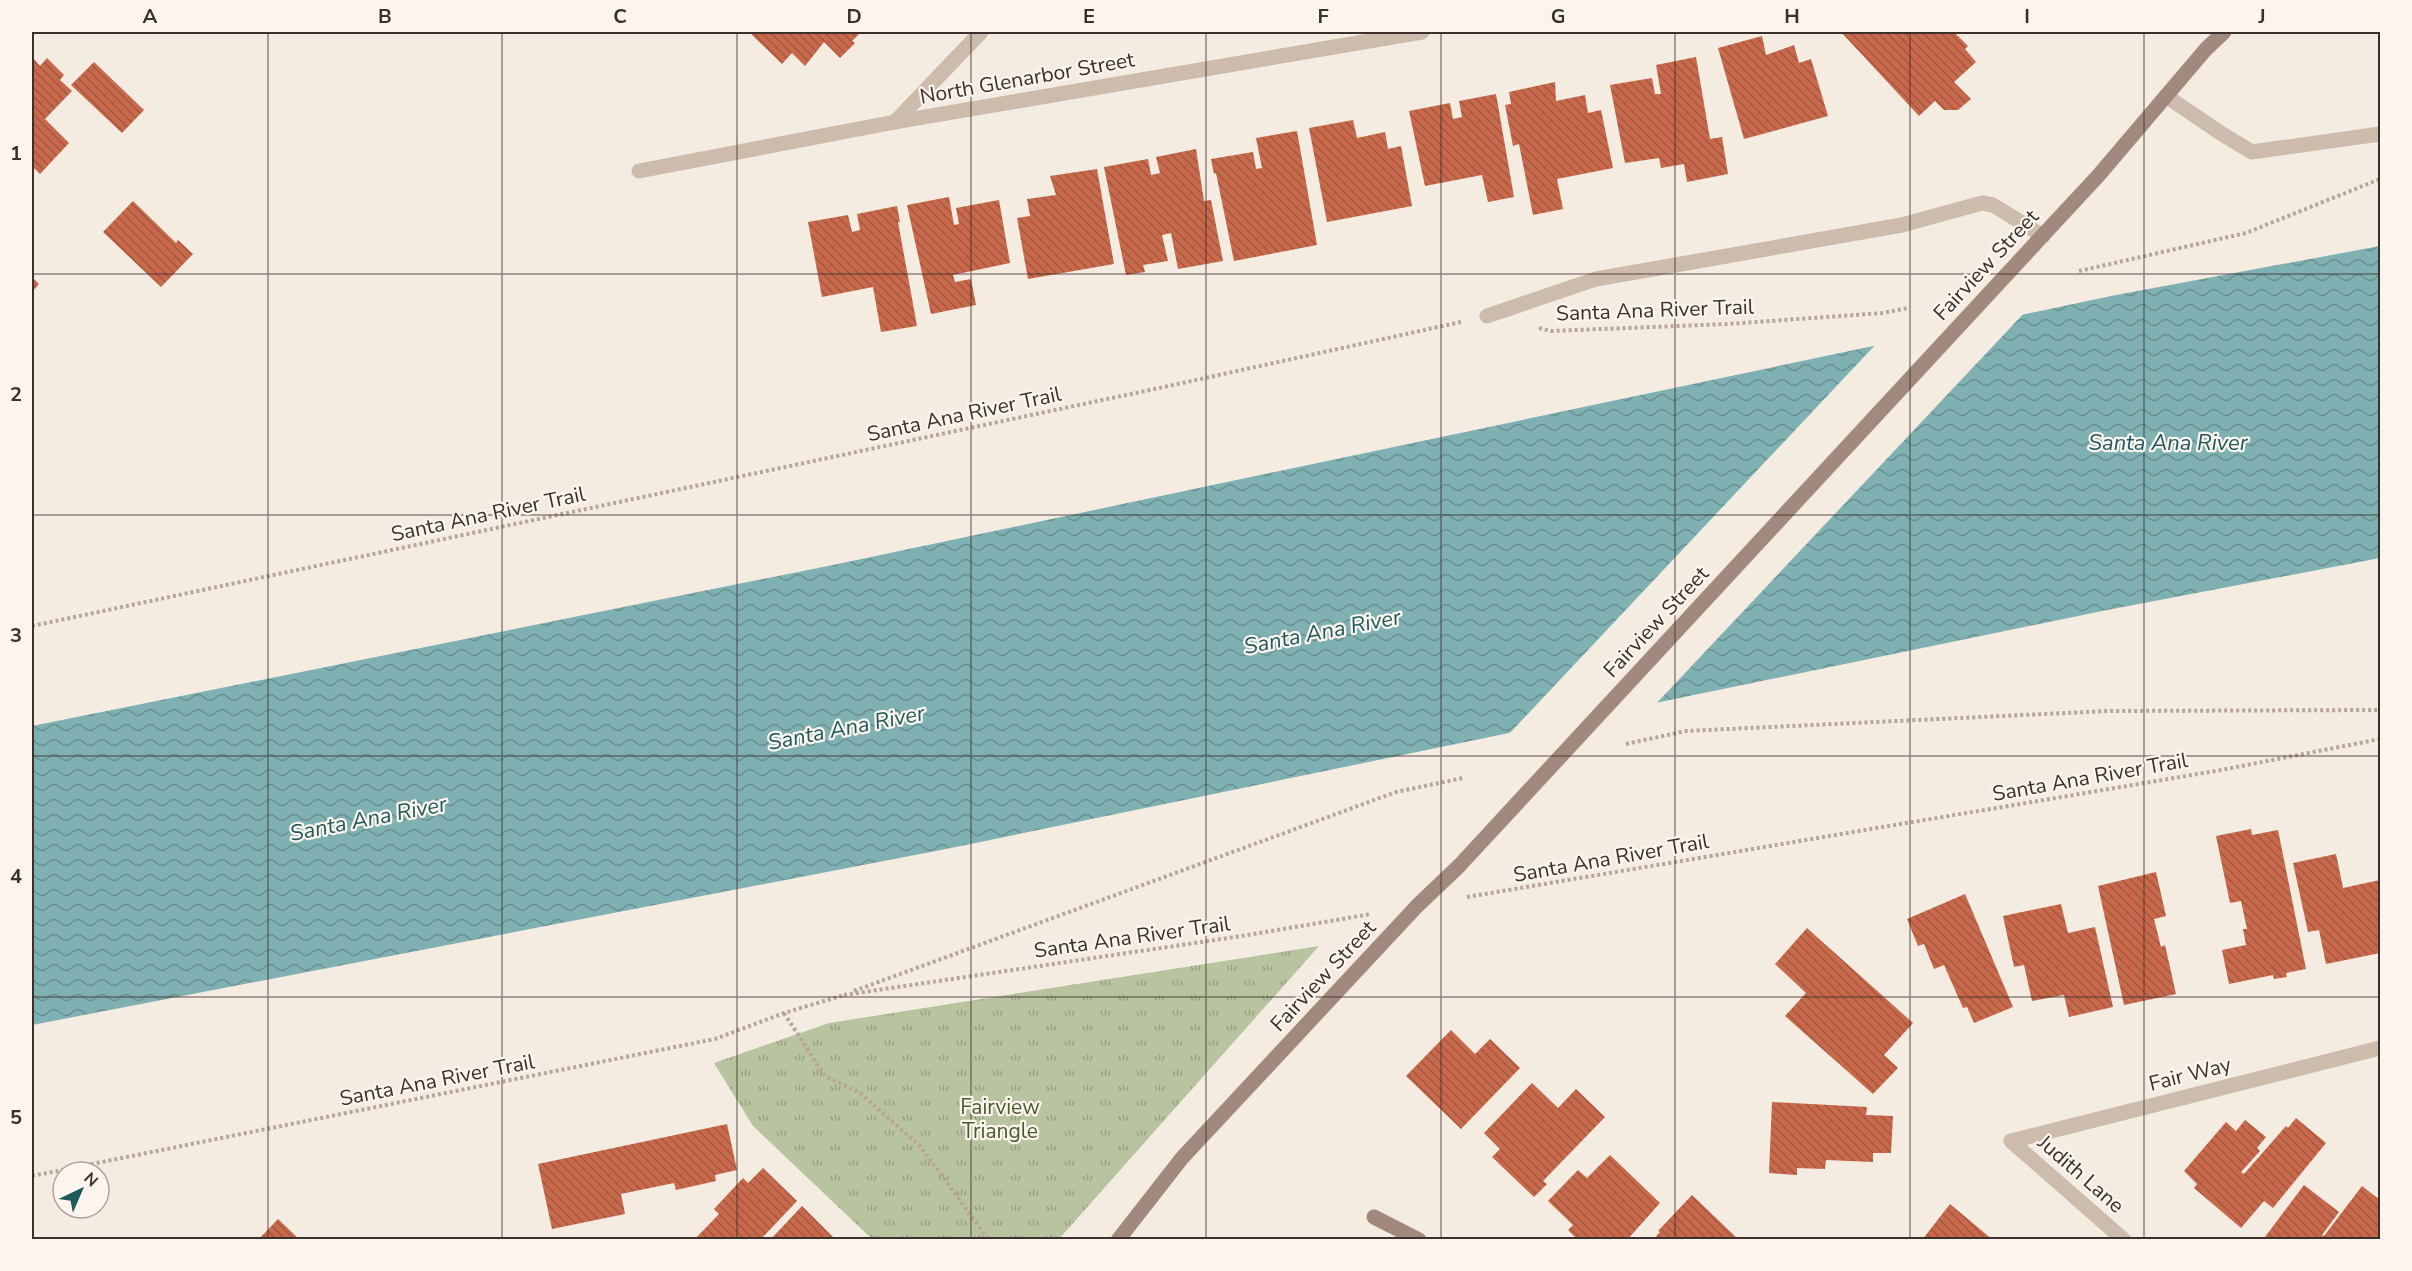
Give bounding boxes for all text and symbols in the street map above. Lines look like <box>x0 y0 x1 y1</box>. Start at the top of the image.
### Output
text: A <box>143 3 158 30</box>
text: B <box>378 3 392 30</box>
text: C <box>613 3 627 30</box>
text: D <box>846 3 862 30</box>
text: E <box>1083 3 1095 30</box>
text: F <box>1317 3 1329 30</box>
text: G <box>1551 3 1565 30</box>
text: H <box>1784 3 1800 30</box>
text: I <box>2024 3 2030 30</box>
text: J <box>2257 3 2266 30</box>
street label: North Glenarbor Street <box>918 45 1137 111</box>
text: 1 <box>10 140 22 167</box>
street label: Fairview Street <box>1927 203 2045 327</box>
street label: Santa Ana River Trail <box>1556 293 1755 327</box>
street label: Santa Ana River Trail <box>864 380 1064 448</box>
text: 2 <box>10 381 22 408</box>
water label: Santa Ana River <box>2088 428 2249 458</box>
street label: Santa Ana River Trail <box>388 480 588 548</box>
street label: Fairview Street <box>1597 560 1715 684</box>
water label: Santa Ana River <box>1241 602 1404 662</box>
text: 3 <box>10 622 22 649</box>
water label: Santa Ana River <box>765 698 928 758</box>
street label: Santa Ana River Trail <box>1990 746 2191 808</box>
water label: Santa Ana River <box>287 789 450 849</box>
street label: Santa Ana River Trail <box>1511 827 1712 889</box>
text: 4 <box>10 863 22 890</box>
street label: Santa Ana River Trail <box>1032 909 1233 965</box>
street label: Fairview Street <box>1264 914 1382 1038</box>
street label: Santa Ana River Trail <box>337 1047 538 1113</box>
street label: Fair Way <box>2146 1050 2234 1098</box>
park label: Fairview Triangle <box>960 1093 1040 1145</box>
text: 5 <box>10 1104 22 1131</box>
street label: Judith Lane <box>2031 1128 2130 1219</box>
north arrow <box>51 1160 111 1220</box>
text: N <box>79 1168 103 1192</box>

